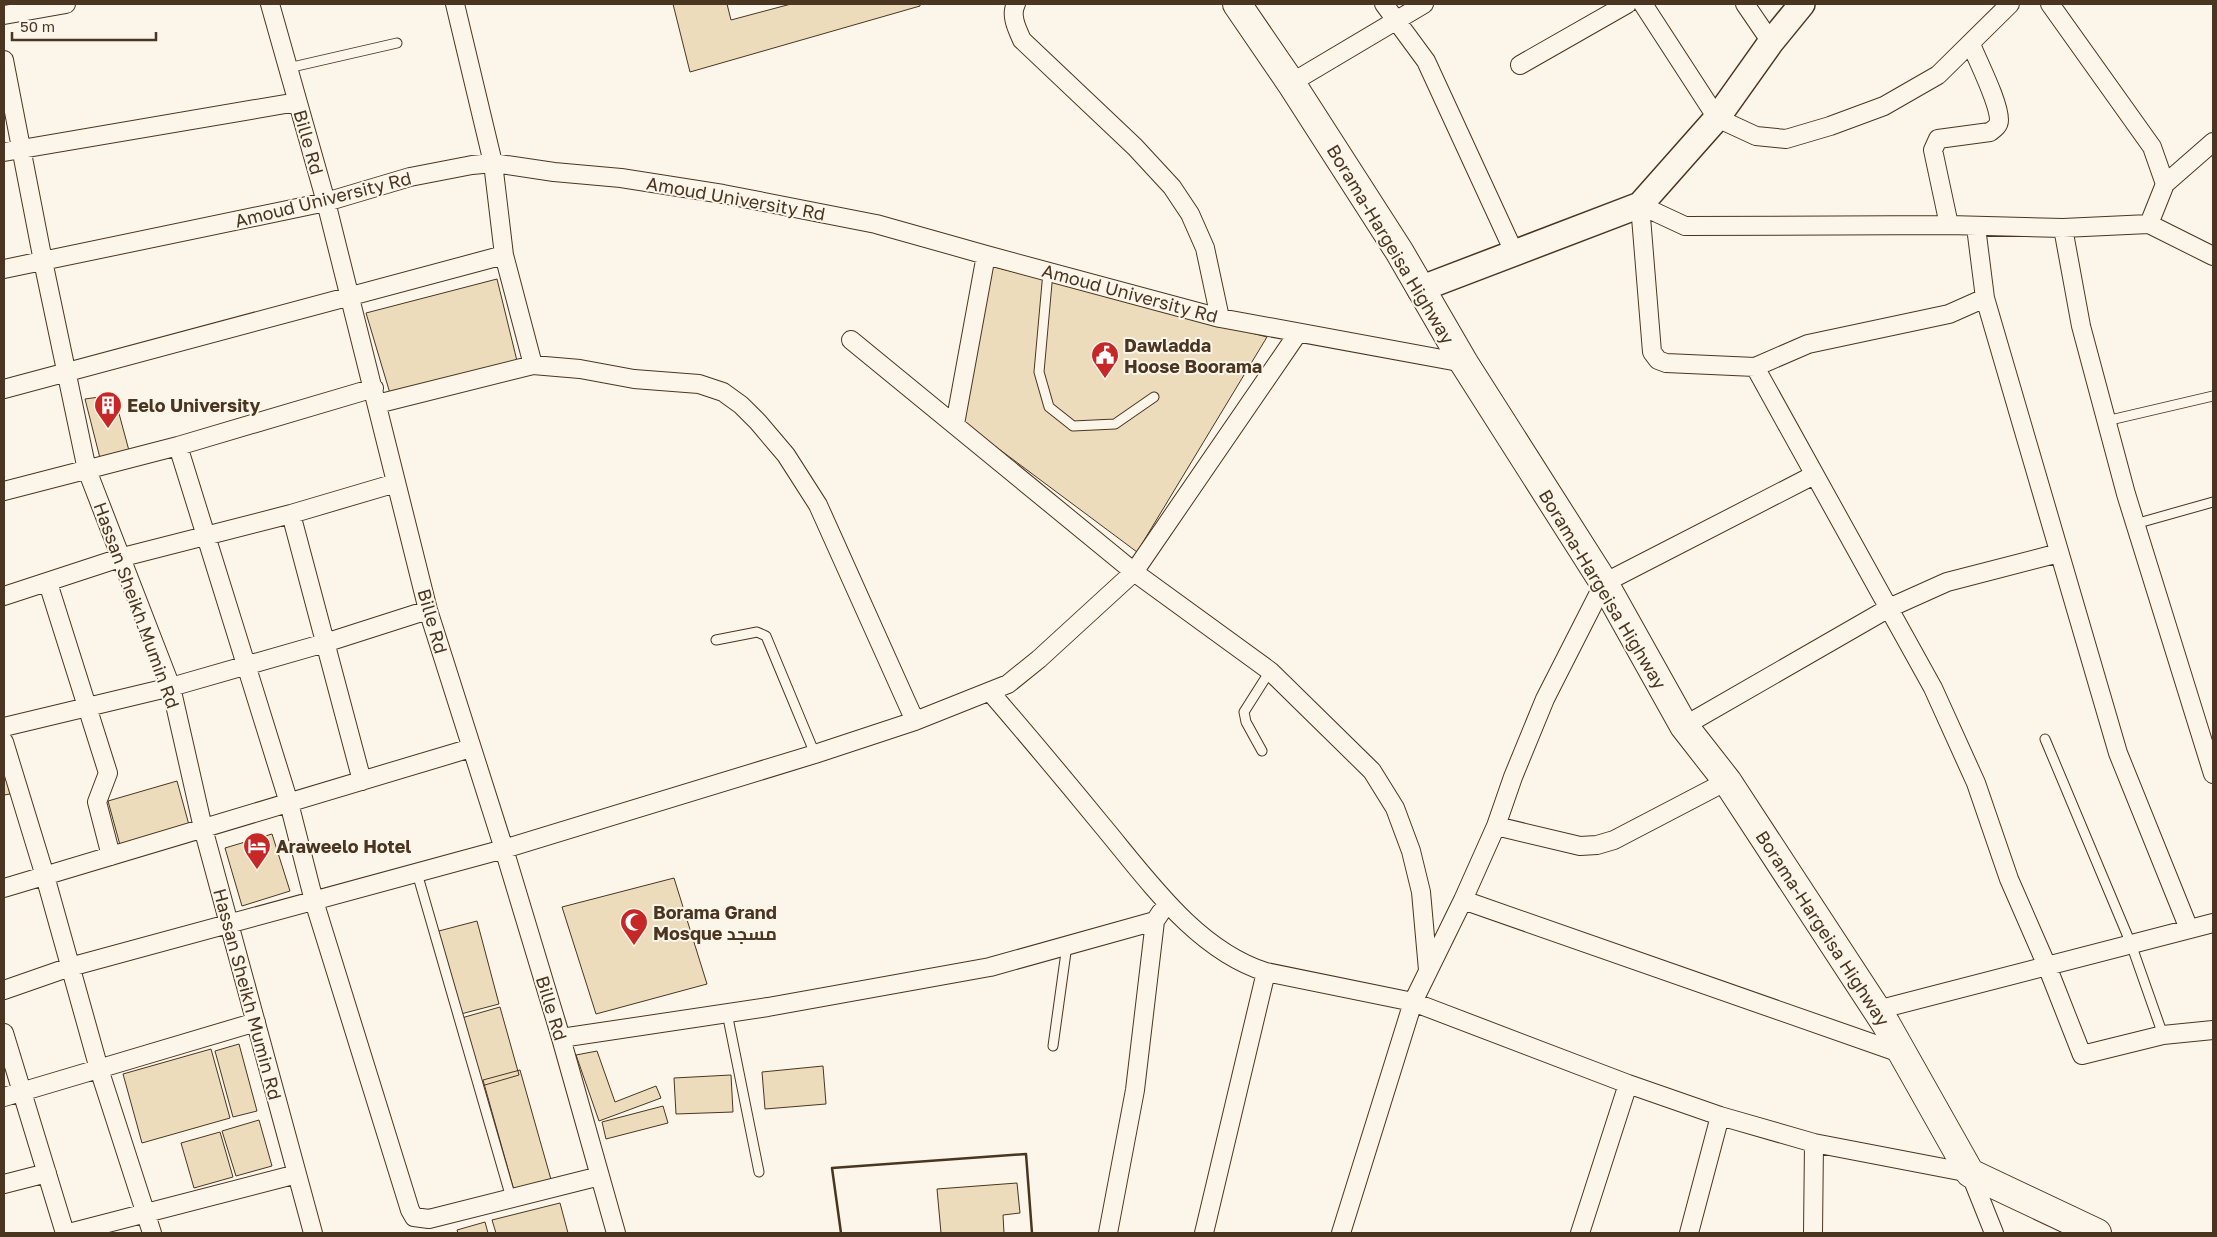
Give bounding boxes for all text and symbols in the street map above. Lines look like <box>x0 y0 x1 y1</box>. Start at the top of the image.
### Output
scale bar <box>12 10 156 42</box>
text: 50 m <box>20 17 55 35</box>
street label: Bille Rd <box>289 107 329 177</box>
street label: Borama-Hargeisa Highway <box>1323 140 1459 348</box>
street label: Amoud University Rd <box>232 166 414 232</box>
street label: Amoud University Rd <box>645 171 827 225</box>
street label: Amoud University Rd <box>1040 259 1220 327</box>
place label: Dawladda Hoose Boorama <box>1124 334 1262 377</box>
public building icon: Dawladda Hoose Boorama <box>1090 340 1120 379</box>
building icon: Eelo University <box>93 390 123 429</box>
place label: Eelo University <box>127 394 260 416</box>
street label: Borama-Hargeisa Highway <box>1535 485 1671 693</box>
street label: Hassan Sheikh Mumin Rd <box>89 499 185 711</box>
street label: Bille Rd <box>413 586 453 656</box>
street label: Borama-Hargeisa Highway <box>1752 826 1894 1030</box>
hotel icon: Araweelo Hotel <box>242 831 272 870</box>
place label: Araweelo Hotel <box>276 835 411 857</box>
street label: Hassan Sheikh Mumin Rd <box>209 886 287 1102</box>
place label: Borama Grand Mosque مسجد <box>653 901 777 944</box>
mosque icon: Borama Grand Mosque مسجد <box>619 907 649 946</box>
street label: Bille Rd <box>532 973 572 1043</box>

